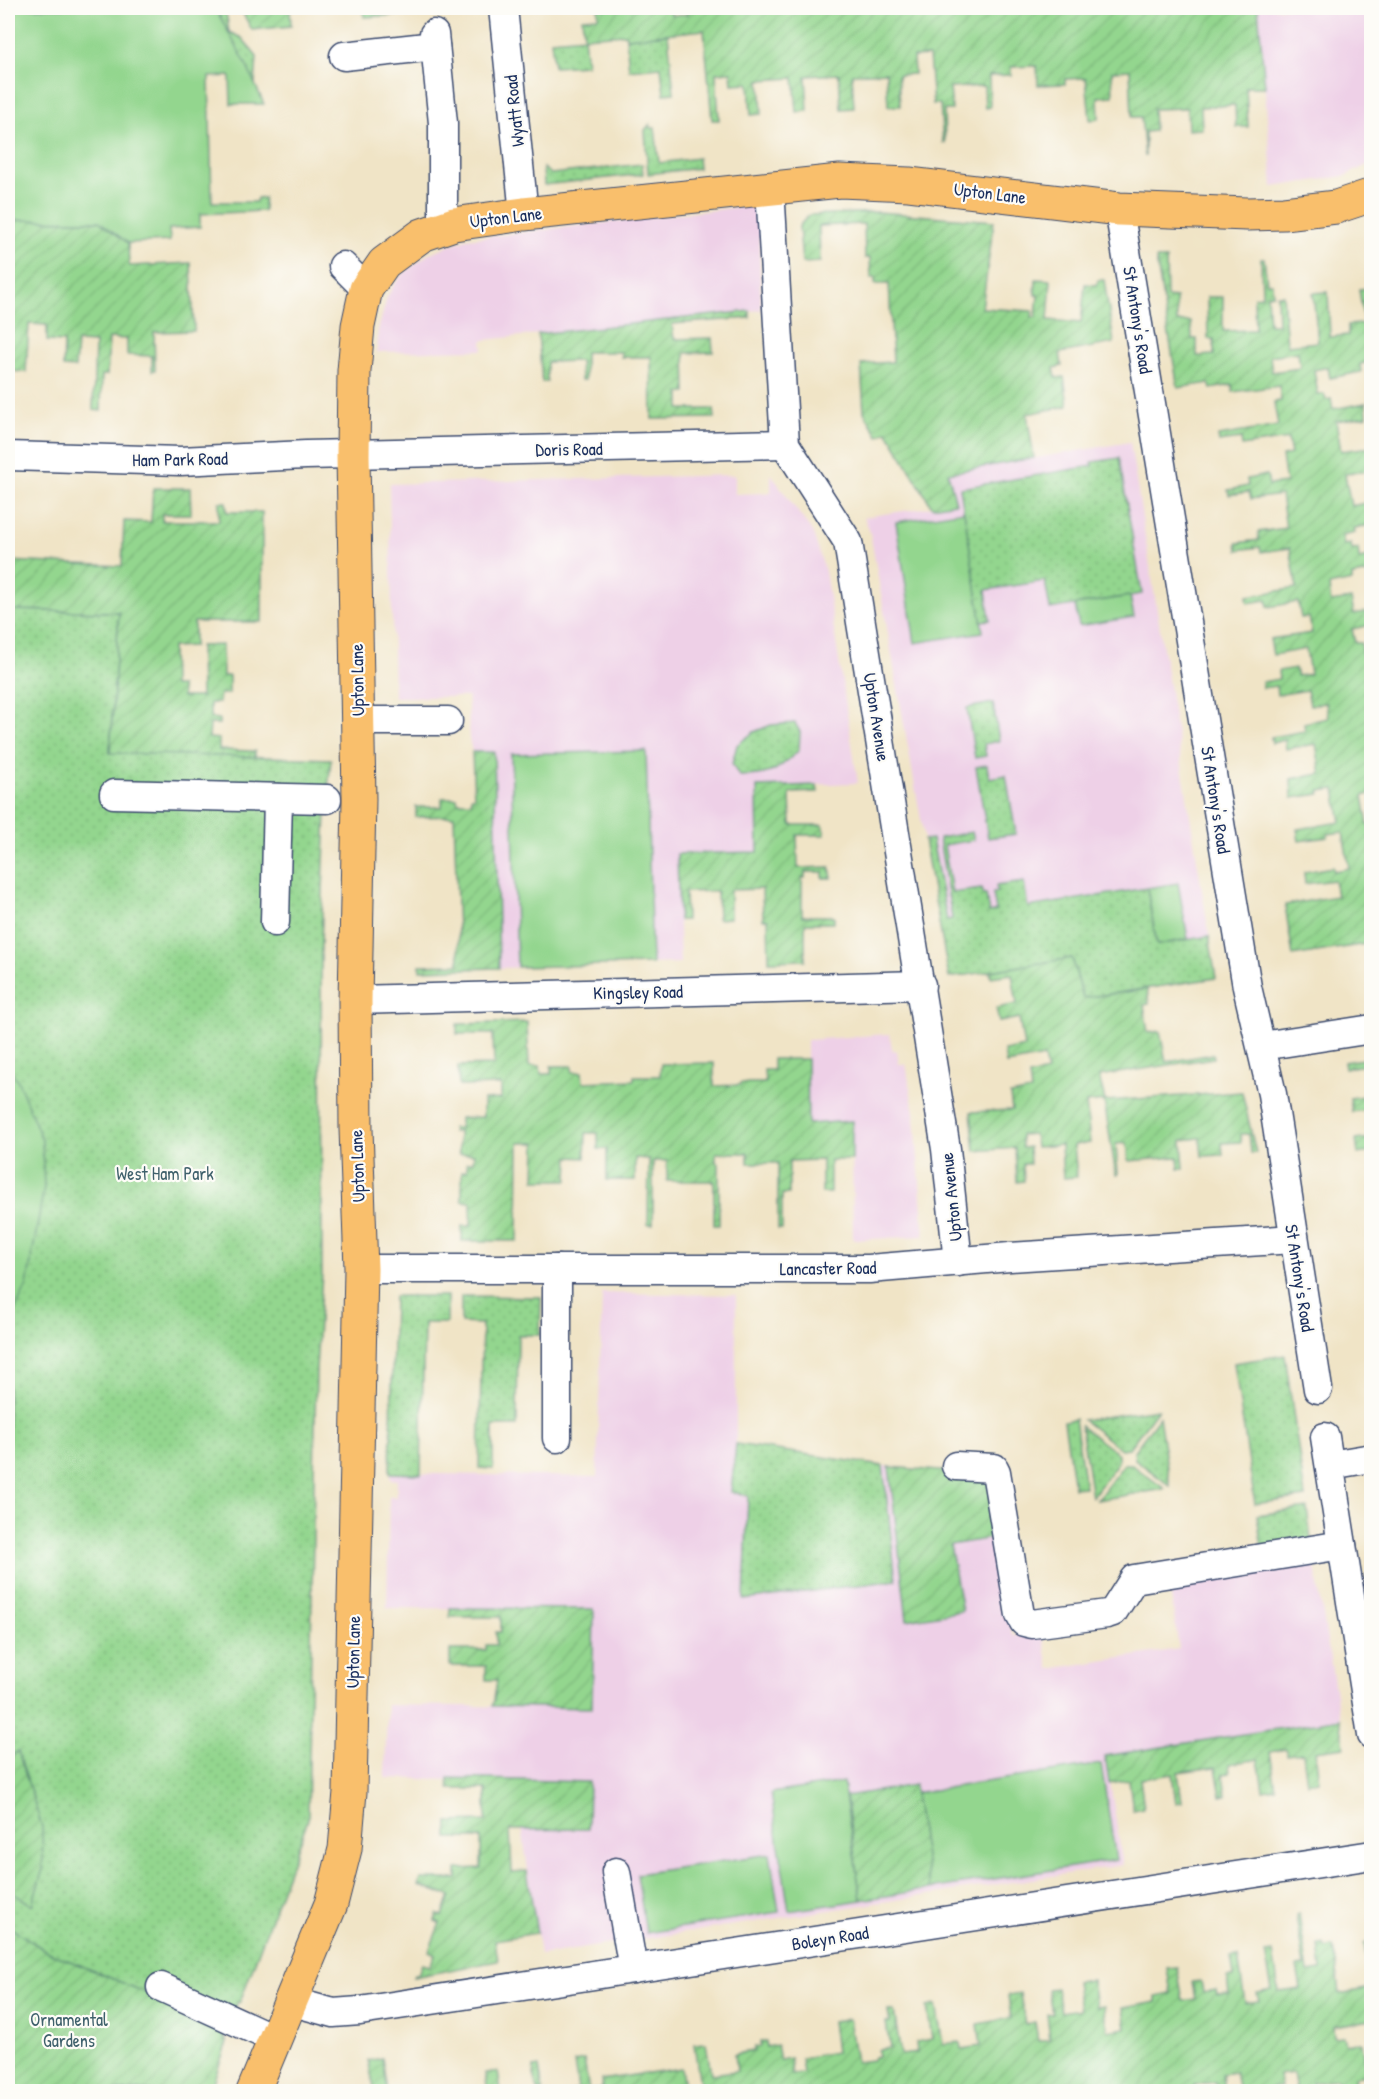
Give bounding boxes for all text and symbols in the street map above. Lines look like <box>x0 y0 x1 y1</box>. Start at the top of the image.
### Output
street label: Wyatt Road <box>498 74 530 148</box>
street label: Upton Lane <box>953 176 1027 210</box>
street label: Upton Lane <box>469 200 543 234</box>
street label: St Antony's Road <box>1117 265 1159 375</box>
street label: Doris Road <box>535 436 603 462</box>
street label: Ham Park Road <box>132 446 228 472</box>
street label: Upton Lane <box>344 644 370 716</box>
street label: Upton Avenue <box>858 671 896 763</box>
street label: St Antony's Road <box>1195 745 1237 855</box>
street label: Kingsley Road <box>593 979 683 1005</box>
street label: Upton Lane <box>343 1129 371 1203</box>
street label: Upton Avenue <box>934 1151 968 1243</box>
park label: West Ham Park <box>116 1161 214 1186</box>
street label: St Antony's Road <box>1279 1223 1321 1333</box>
street label: Lancaster Road <box>779 1255 877 1281</box>
street label: Upton Lane <box>340 1616 366 1688</box>
street label: Boleyn Road <box>790 1920 870 1956</box>
park label: Ornamental Gardens <box>30 2007 108 2053</box>

